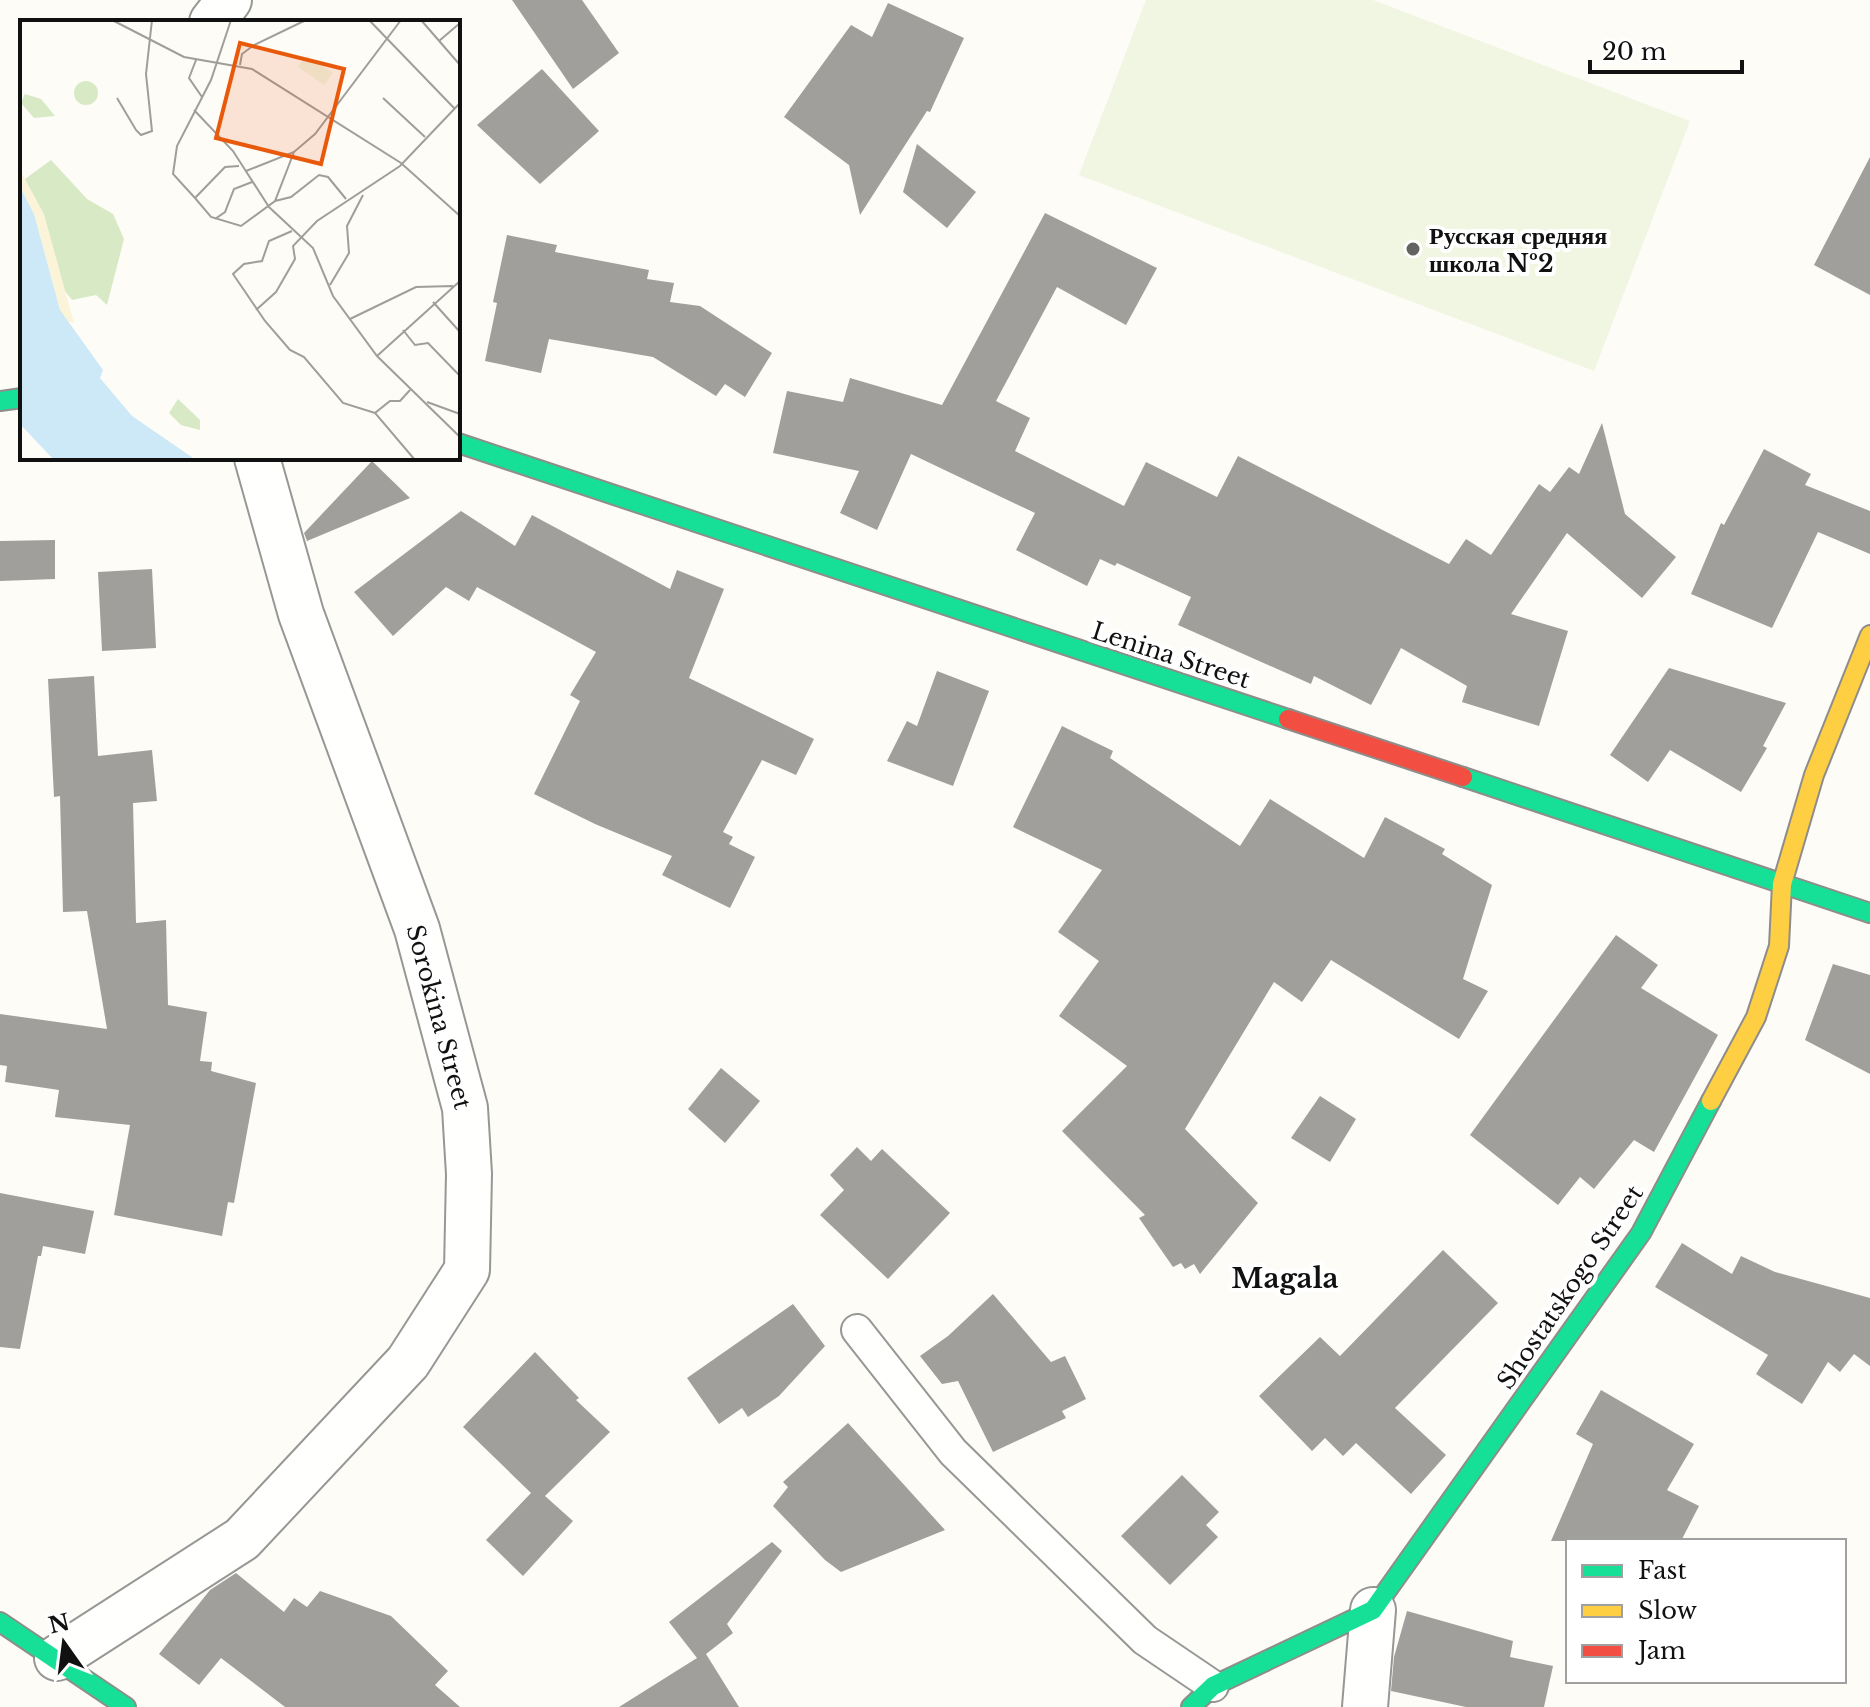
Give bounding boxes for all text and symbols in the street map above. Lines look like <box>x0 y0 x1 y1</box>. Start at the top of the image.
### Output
inset map <box>20 20 460 460</box>
scale bar <box>1590 24 1742 74</box>
text: 20 m <box>1602 37 1667 66</box>
place label: Русская средняя школа №2 <box>1429 221 1607 278</box>
marker: Русская средняя школа №2 <box>1404 240 1422 258</box>
street label: Lenina Street <box>1088 616 1254 694</box>
street label: Sorokina Street <box>400 922 478 1112</box>
street label: Shostatskogo Street <box>1491 1180 1649 1394</box>
district label: Magala <box>1231 1261 1339 1296</box>
legend <box>1566 1539 1846 1683</box>
text: Fast <box>1638 1556 1686 1585</box>
text: Slow <box>1638 1596 1697 1625</box>
north arrow <box>24 1603 104 1683</box>
text: N <box>46 1608 73 1640</box>
text: Jam <box>1635 1636 1686 1665</box>

